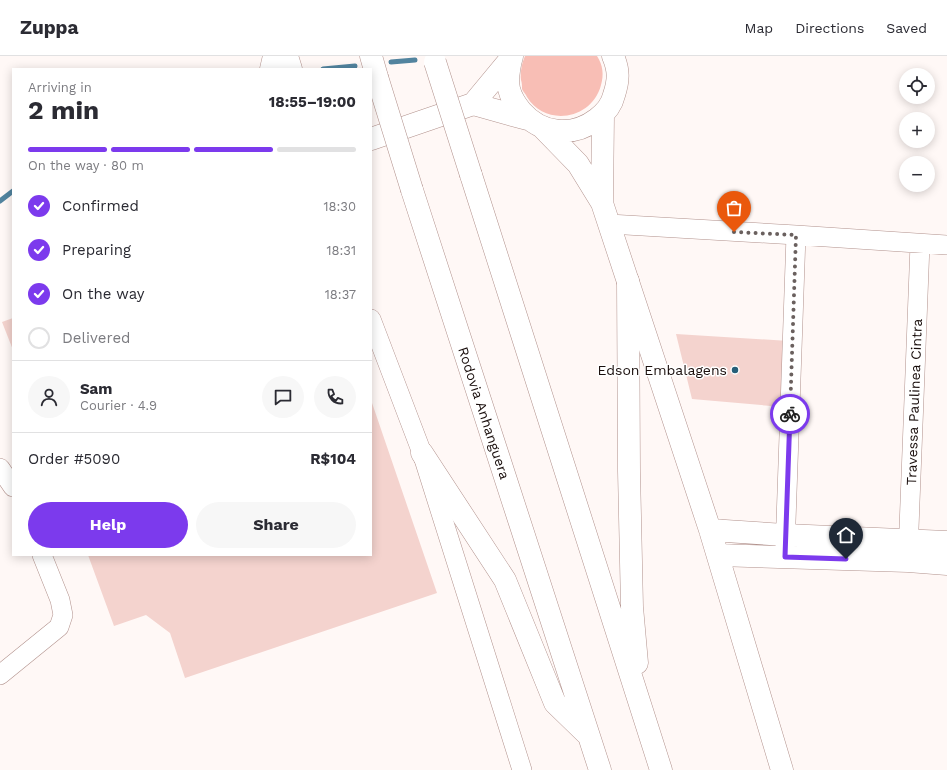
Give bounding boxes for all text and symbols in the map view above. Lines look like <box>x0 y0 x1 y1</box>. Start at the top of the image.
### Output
text: Zuppa <box>20 16 78 39</box>
text: Map <box>745 20 773 36</box>
text: Directions <box>795 20 864 36</box>
text: Saved <box>886 20 927 36</box>
map controls <box>899 68 935 192</box>
button: locate <box>899 68 935 104</box>
text: Arriving in <box>28 80 92 95</box>
text: 18:55–19:00 <box>269 93 356 111</box>
text: 2 min <box>28 95 99 125</box>
button: + <box>899 112 935 148</box>
button: − <box>899 156 935 192</box>
text: On the way · 80 m <box>28 158 144 173</box>
pin <box>717 191 751 232</box>
icon: check <box>28 195 50 217</box>
text: Confirmed <box>62 197 139 215</box>
icon: bag <box>723 197 745 219</box>
text: 18:30 <box>323 199 356 214</box>
icon: check <box>28 239 50 261</box>
text: Preparing <box>62 241 131 259</box>
text: 18:31 <box>326 243 356 258</box>
icon: check <box>28 283 50 305</box>
text: On the way <box>62 285 144 303</box>
text: 18:37 <box>325 287 356 302</box>
street label: Travessa Paulinea Cintra <box>903 318 925 486</box>
text: Delivered <box>62 329 130 347</box>
street label: Rodovia Anhanguera <box>455 345 513 481</box>
place label: Edson Embalagens <box>598 362 727 378</box>
marker: Edson Embalagens <box>730 365 740 375</box>
button: person <box>28 376 70 418</box>
button: chat <box>262 376 304 418</box>
button: phone <box>314 376 356 418</box>
text: Sam <box>80 380 112 398</box>
courier <box>770 394 810 434</box>
text: Courier · 4.9 <box>80 398 157 413</box>
icon: bike <box>779 403 801 425</box>
text: Order #5090 <box>28 450 120 468</box>
text: R$104 <box>310 450 356 468</box>
button: Help <box>28 502 188 548</box>
button: Share <box>196 502 356 548</box>
pin <box>829 518 863 559</box>
icon: home <box>835 524 857 546</box>

